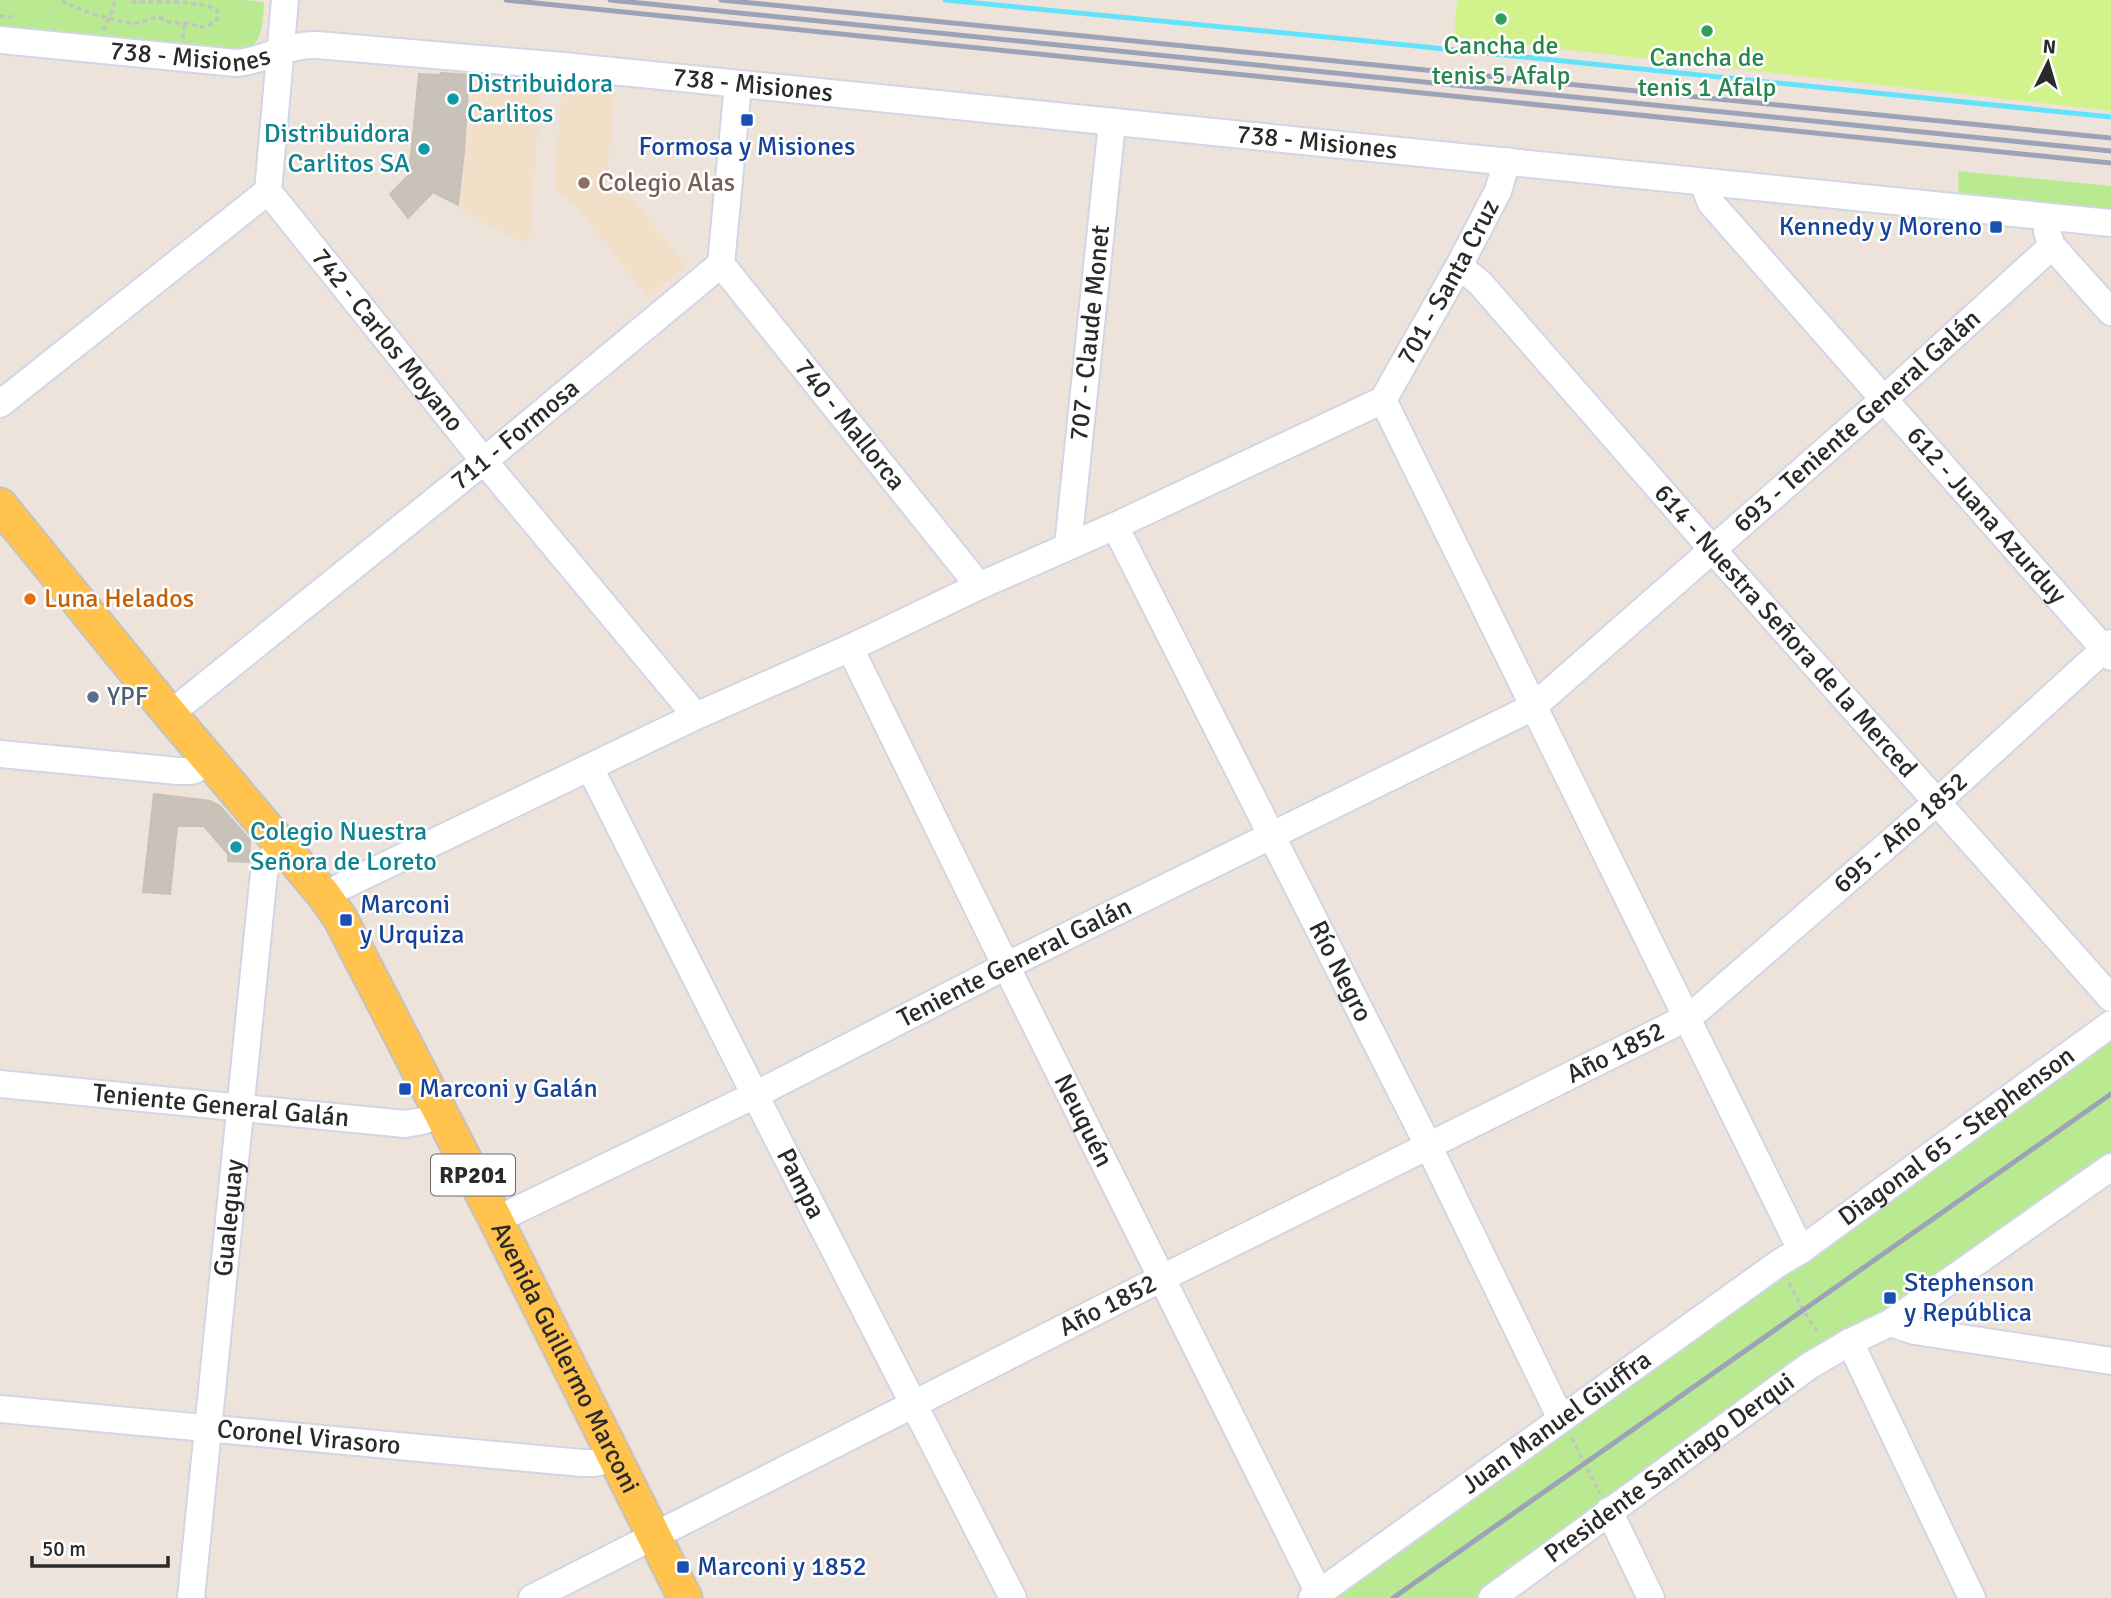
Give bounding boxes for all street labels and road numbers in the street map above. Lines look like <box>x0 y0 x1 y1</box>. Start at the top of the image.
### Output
street label: 738 - Misiones <box>108 35 275 79</box>
street label: 738 - Misiones <box>671 61 835 109</box>
street label: 738 - Misiones <box>1235 118 1399 167</box>
street label: 701 - Santa Cruz <box>1390 194 1507 370</box>
street label: 707 - Claude Monet <box>1063 224 1117 443</box>
street label: 742 - Carlos Moyano <box>304 242 470 438</box>
street label: 693 - Teniente General Galán <box>1727 303 1987 540</box>
street label: 740 - Mallorca <box>787 352 912 497</box>
street label: 711 - Formosa <box>444 372 586 497</box>
street label: 612 - Juana Azurduy <box>1900 420 2073 611</box>
street label: 614 - Nuestra Señora de la Merced <box>1647 478 1924 784</box>
street label: 695 - Año 1852 <box>1827 766 1975 901</box>
street label: Teniente General Galán <box>892 891 1137 1035</box>
street label: Río Negro <box>1301 915 1379 1027</box>
street label: Año 1852 <box>1561 1015 1670 1091</box>
street label: Diagonal 65 - Stephenson <box>1832 1040 2081 1233</box>
street label: Neuquén <box>1047 1069 1120 1173</box>
street label: Teniente General Galán <box>91 1077 351 1134</box>
street label: Pampa <box>769 1143 832 1224</box>
road number: RP201 <box>431 1154 515 1196</box>
street label: Gualeguay <box>207 1158 251 1278</box>
street label: Avenida Guillermo Marconi <box>484 1217 646 1499</box>
street label: Año 1852 <box>1054 1267 1162 1344</box>
street label: Juan Manuel Giuffra <box>1456 1344 1658 1501</box>
street label: Presidente Santiago Derqui <box>1538 1366 1801 1570</box>
street label: Coronel Virasoro <box>215 1413 402 1462</box>

